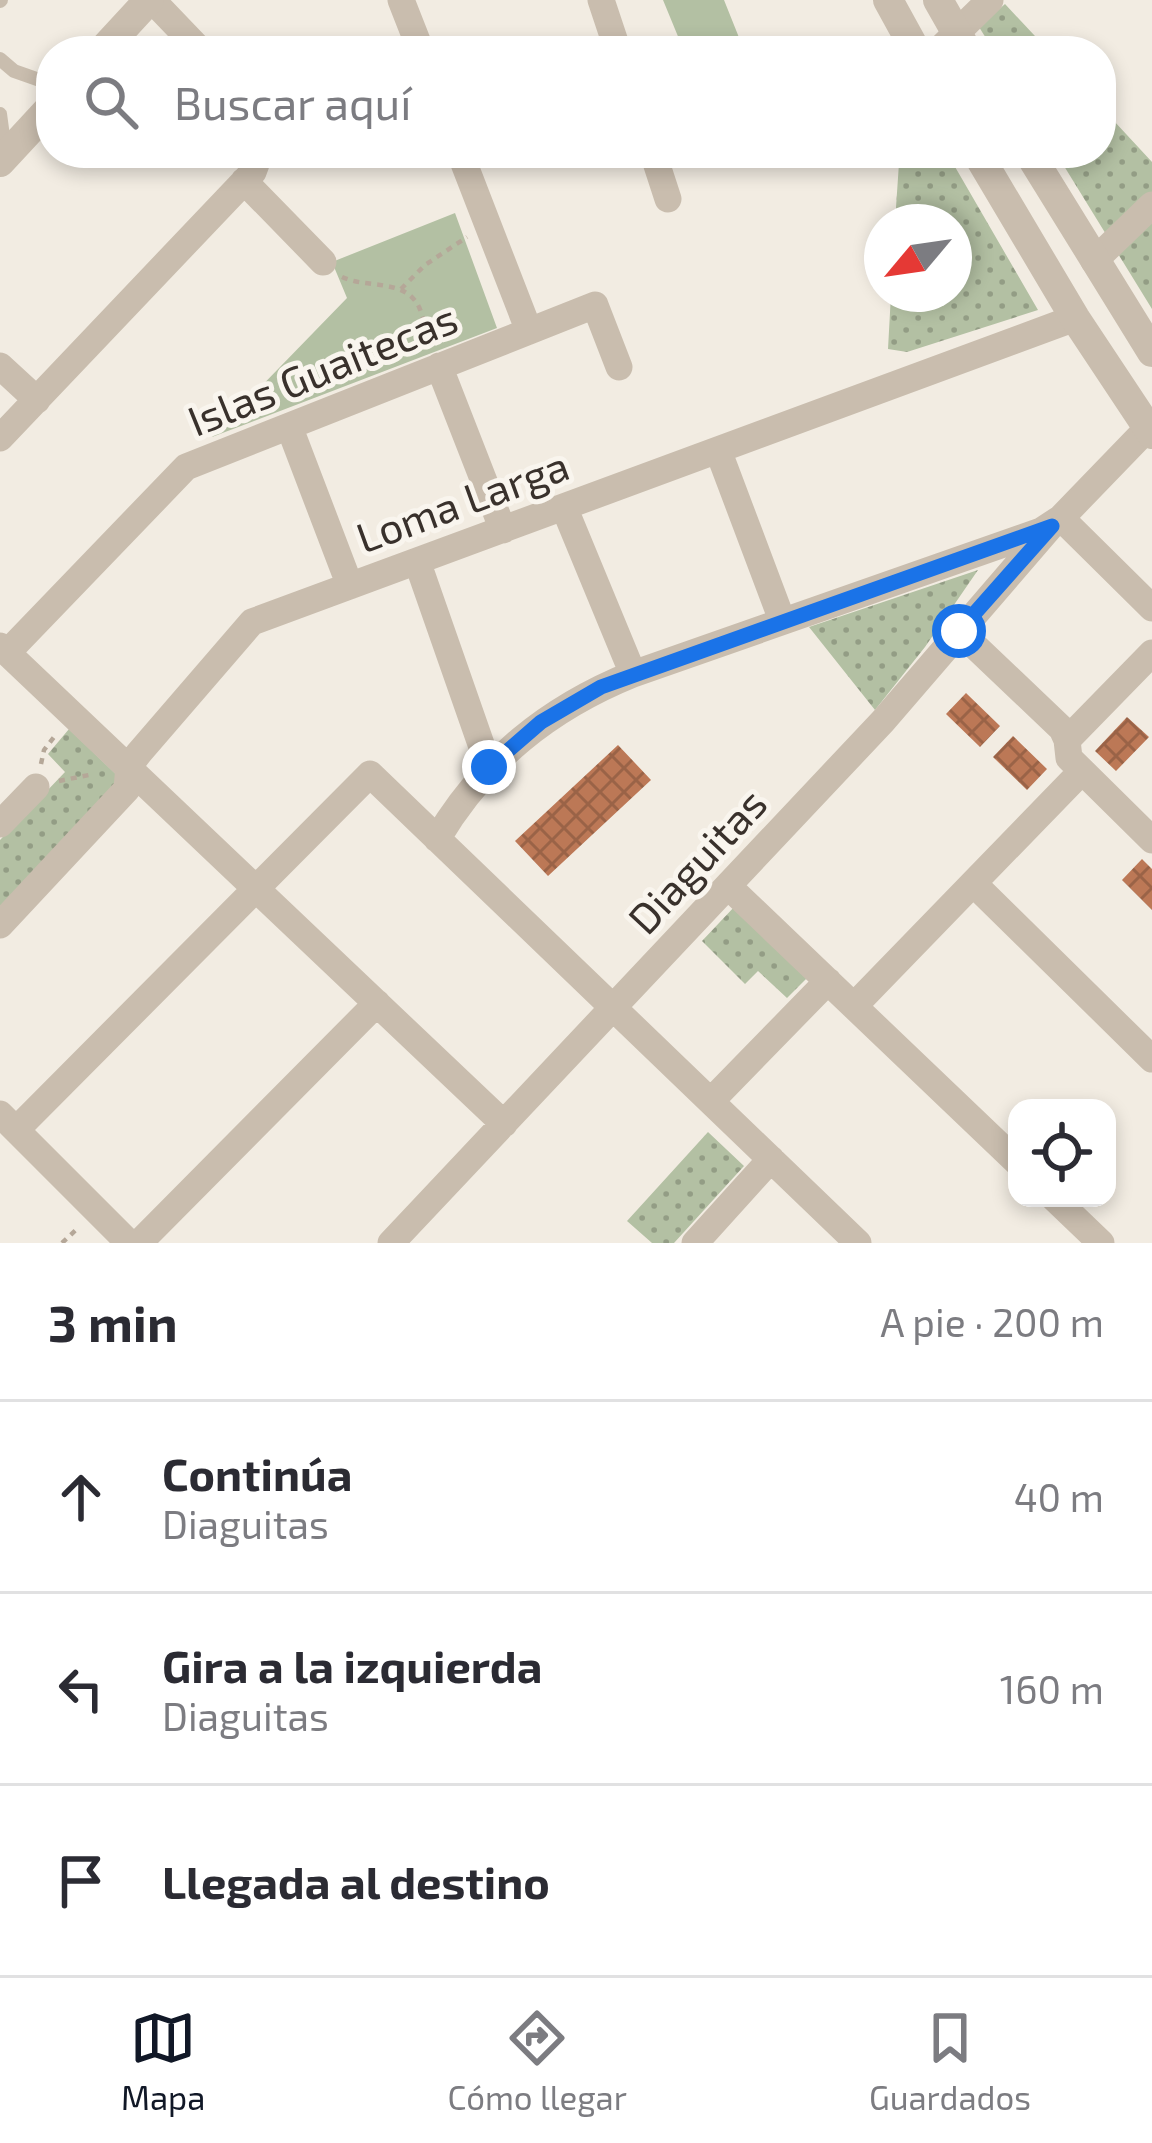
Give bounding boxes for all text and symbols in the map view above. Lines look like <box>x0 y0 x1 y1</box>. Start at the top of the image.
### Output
search box <box>36 36 1116 168</box>
icon: search <box>78 69 144 135</box>
text: Buscar aquí <box>174 75 411 129</box>
north arrow <box>864 204 972 312</box>
street label: Islas Guaitecas <box>180 291 464 445</box>
street label: Loma Larga <box>349 439 575 561</box>
route start <box>932 604 986 658</box>
route end <box>462 740 516 794</box>
street label: Diaguitas <box>616 777 776 943</box>
map controls <box>1008 1099 1116 1207</box>
button: locate <box>1008 1099 1116 1207</box>
text: 3 min <box>48 1291 178 1352</box>
text: A pie · 200 m <box>880 1298 1104 1345</box>
text: Continúa <box>162 1446 352 1500</box>
icon: ahead <box>48 1464 114 1530</box>
text: 40 m <box>1014 1473 1104 1520</box>
text: Diaguitas <box>162 1500 329 1547</box>
text: Gira a la izquierda <box>162 1638 542 1692</box>
icon: left <box>48 1656 114 1722</box>
text: 160 m <box>1000 1665 1104 1712</box>
text: Diaguitas <box>162 1692 329 1739</box>
icon: arrive <box>48 1848 114 1914</box>
text: Llegada al destino <box>162 1854 550 1908</box>
tab: Mapa <box>121 2005 205 2117</box>
tab: Cómo llegar <box>447 2005 627 2117</box>
tab: Guardados <box>869 2005 1031 2117</box>

